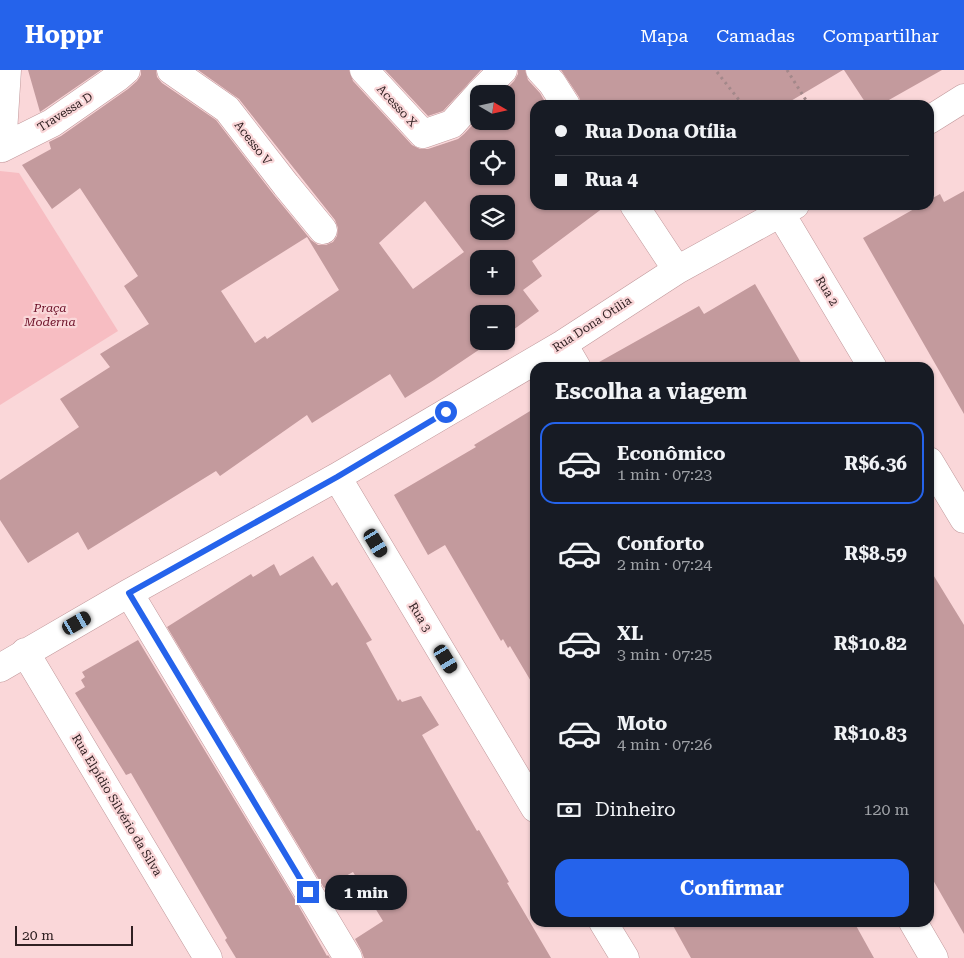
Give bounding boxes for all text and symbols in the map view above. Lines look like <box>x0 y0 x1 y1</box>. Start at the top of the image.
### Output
text: Hoppr <box>25 21 103 49</box>
text: Mapa <box>640 25 688 46</box>
text: Camadas <box>716 25 795 46</box>
text: Compartilhar <box>823 25 939 46</box>
street label: Acesso X <box>374 82 420 130</box>
north arrow <box>470 85 515 130</box>
map controls <box>470 85 515 350</box>
street label: Travessa D <box>35 90 95 134</box>
street label: Acesso V <box>232 118 275 168</box>
text: Rua Dona Otília <box>585 120 737 143</box>
button: locate <box>470 140 515 185</box>
text: Rua 4 <box>585 168 638 191</box>
button: layers <box>470 195 515 240</box>
button: + <box>470 250 515 295</box>
street label: Rua 2 <box>813 274 841 308</box>
street label: Rua Dona Otília <box>550 293 634 355</box>
park label: Praça Moderna <box>23 301 76 329</box>
button: − <box>470 305 515 350</box>
text: Escolha a viagem <box>555 379 747 404</box>
route start <box>435 401 457 423</box>
icon: car <box>557 441 602 486</box>
text: Econômico <box>617 442 725 465</box>
text: R$6.36 <box>844 452 907 475</box>
text: 1 min · 07:23 <box>617 465 712 484</box>
car <box>361 526 390 560</box>
icon: car <box>557 531 602 576</box>
text: Conforto <box>617 532 704 555</box>
text: R$8.59 <box>844 542 907 565</box>
text: 2 min · 07:24 <box>617 555 712 574</box>
street label: Rua 3 <box>406 600 434 634</box>
car <box>60 609 93 637</box>
icon: car <box>557 621 602 666</box>
text: XL <box>617 622 643 645</box>
text: R$10.82 <box>834 632 907 655</box>
car <box>431 642 460 676</box>
text: 3 min · 07:25 <box>617 645 712 664</box>
icon: car <box>557 711 602 756</box>
text: Moto <box>617 712 667 735</box>
text: R$10.83 <box>834 722 907 745</box>
street label: Rua Elpídio Silvério da Silva <box>69 732 165 879</box>
text: 4 min · 07:26 <box>617 735 712 754</box>
icon: cash <box>555 796 583 824</box>
text: Dinheiro <box>595 798 676 821</box>
text: 120 m <box>863 800 909 819</box>
button: Confirmar <box>555 859 909 917</box>
callout: 1 min <box>326 874 408 910</box>
route end <box>297 881 319 903</box>
text: 1 min <box>344 883 388 902</box>
scale bar <box>15 923 132 946</box>
text: 20 m <box>22 927 54 943</box>

